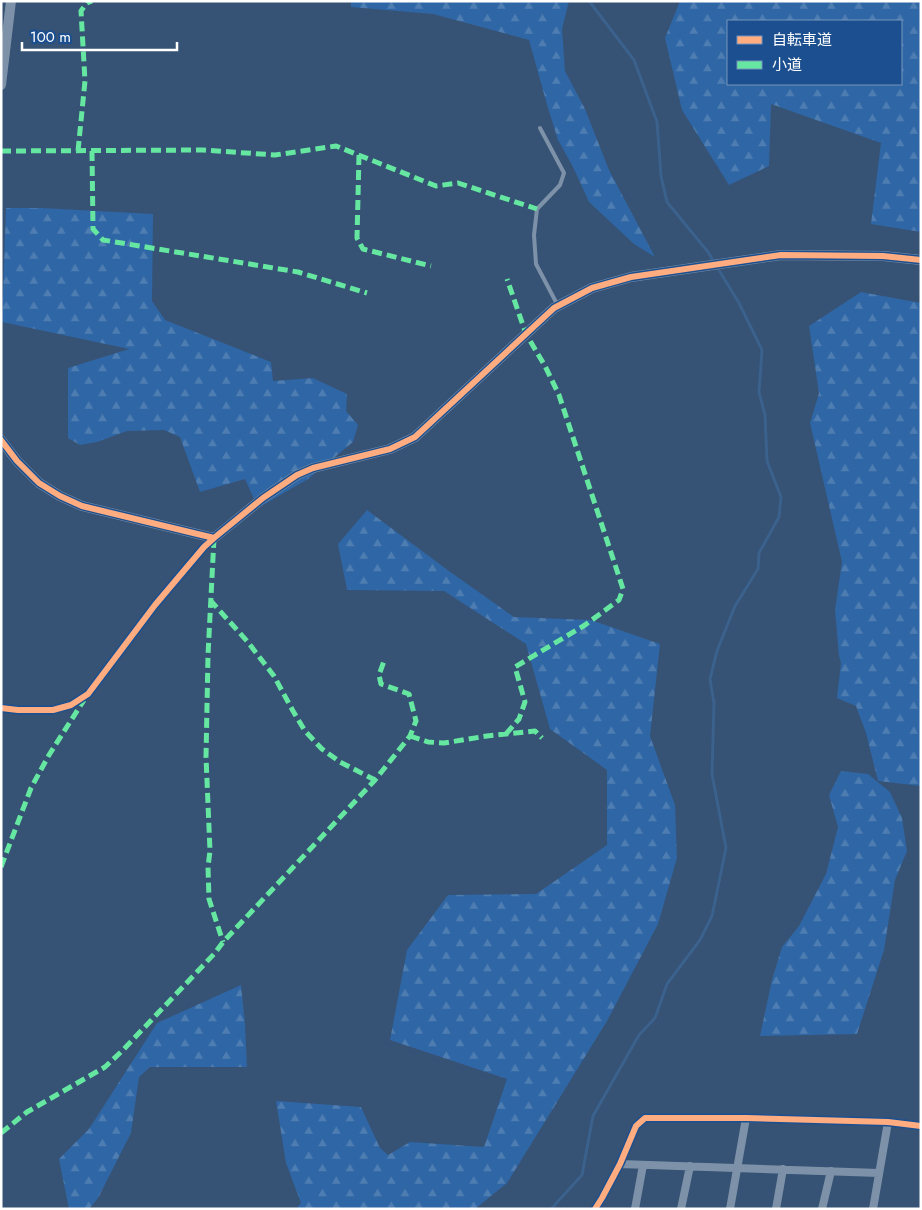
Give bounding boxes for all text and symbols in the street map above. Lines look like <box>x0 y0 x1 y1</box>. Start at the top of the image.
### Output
scale bar <box>22 20 178 52</box>
legend <box>727 20 902 85</box>
text: 100 m <box>30 26 71 48</box>
text: 自転車道 <box>772 29 832 51</box>
text: 小道 <box>772 54 802 76</box>

